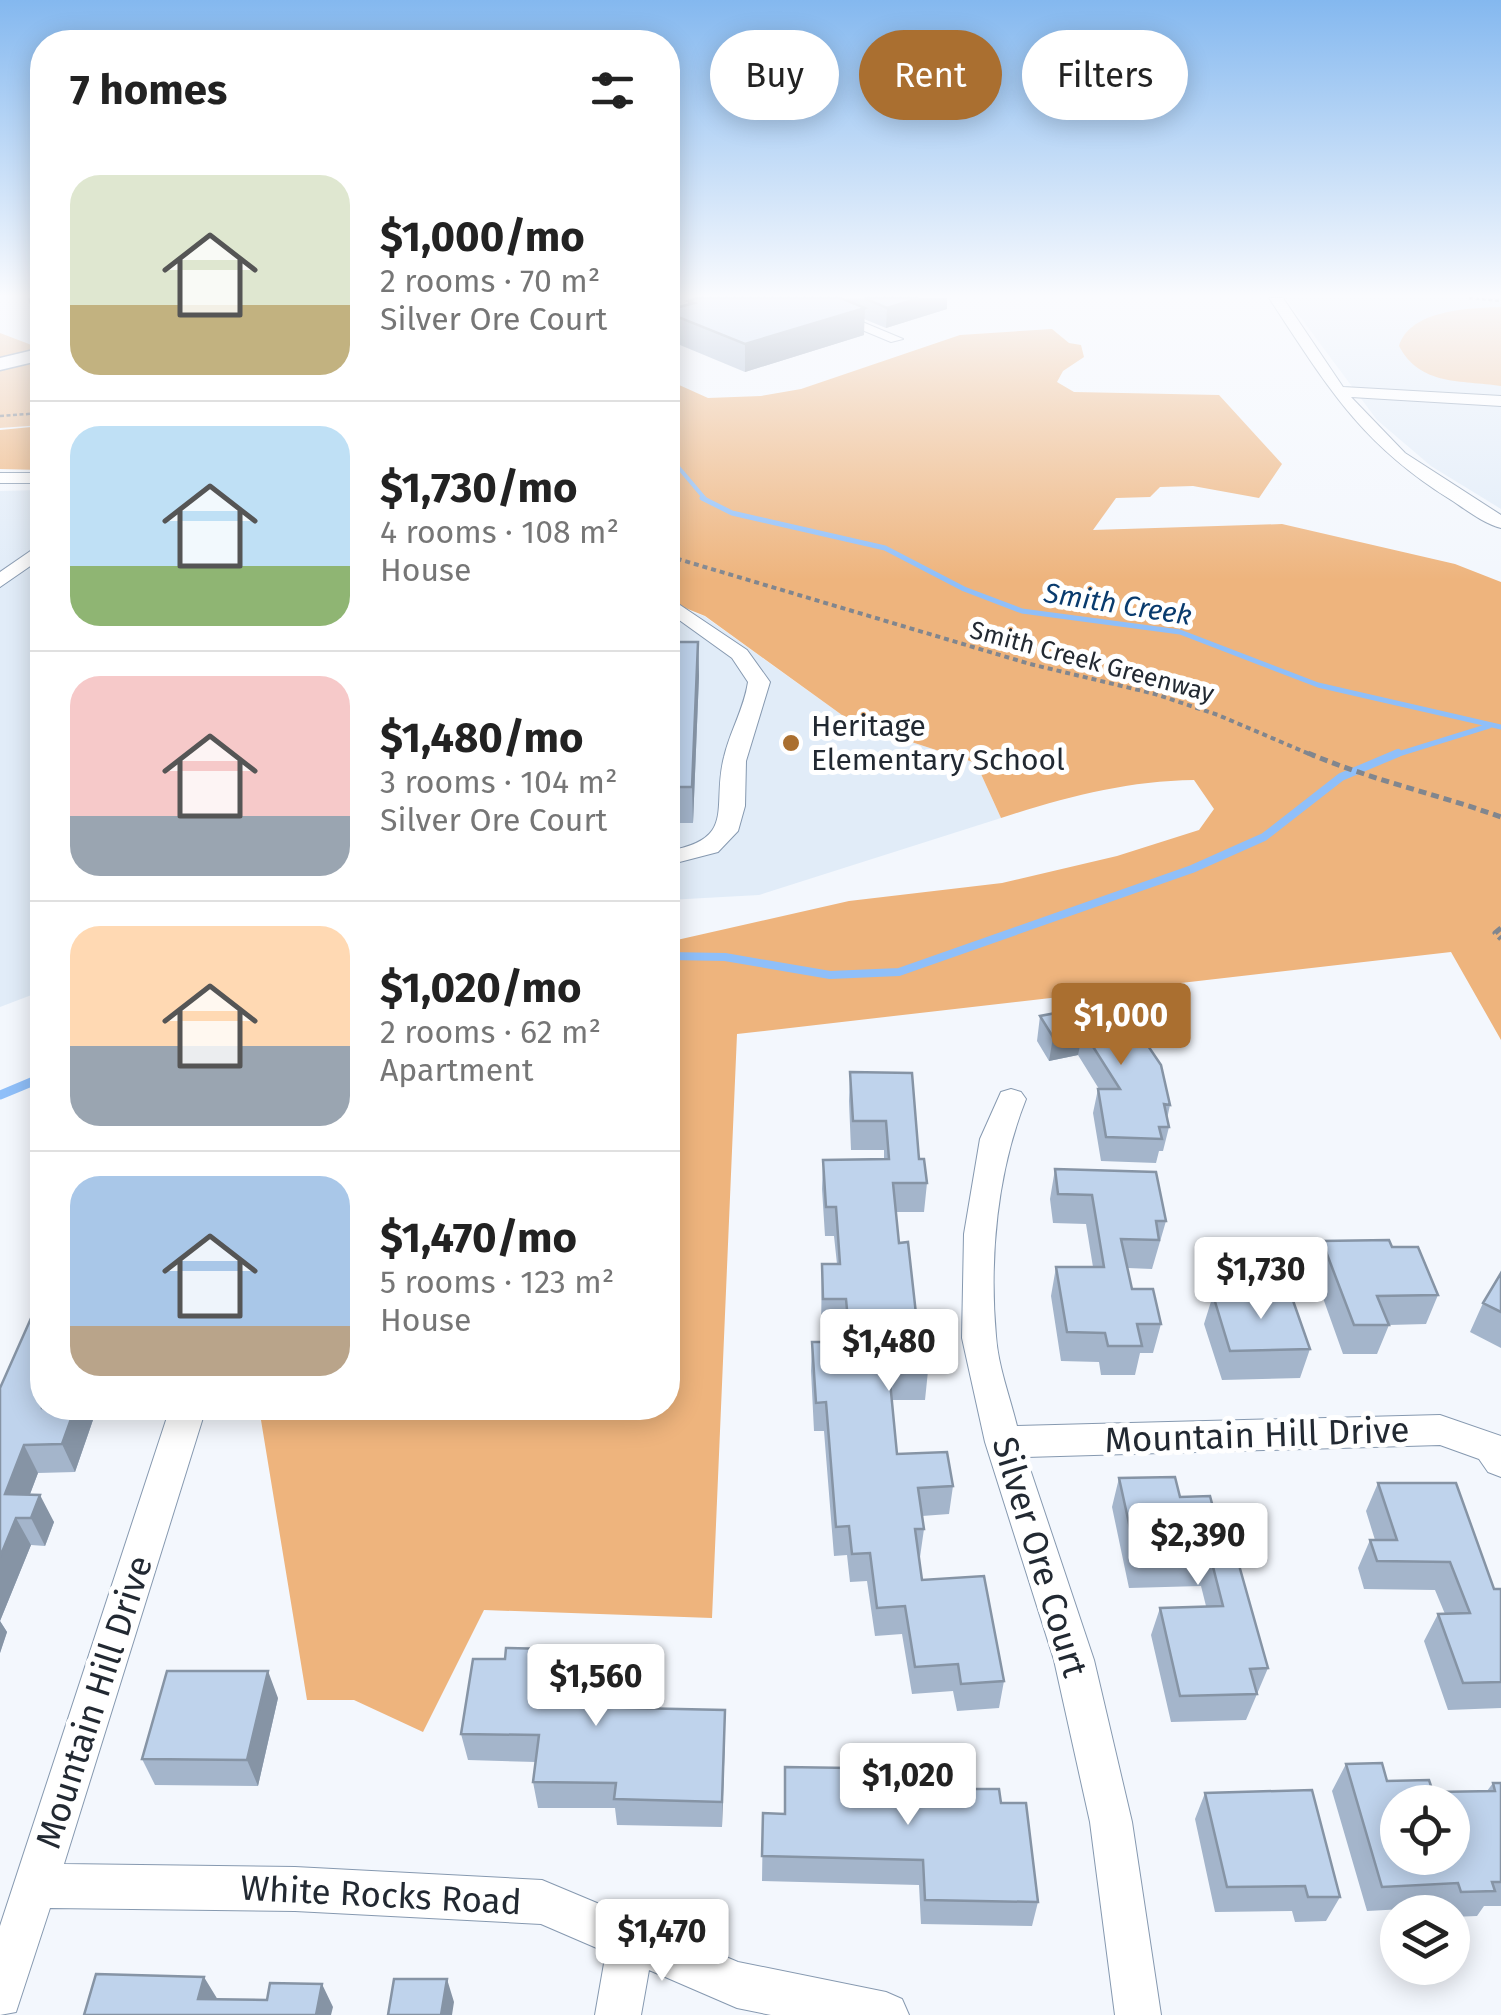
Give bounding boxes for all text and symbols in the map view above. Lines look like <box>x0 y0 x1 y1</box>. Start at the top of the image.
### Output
chip: Buy <box>710 30 839 120</box>
chip: Rent <box>859 30 1002 120</box>
chip: Filters <box>1022 30 1188 120</box>
icon: filters <box>585 63 640 118</box>
text: 7 homes <box>70 65 227 115</box>
text: $1,000/mo <box>380 212 585 262</box>
icon: home <box>150 215 270 335</box>
text: 2 rooms · 70 m² <box>380 262 600 300</box>
text: Silver Ore Court <box>380 300 607 338</box>
text: $1,730/mo <box>380 463 577 513</box>
icon: home <box>150 466 270 586</box>
text: 4 rooms · 108 m² <box>380 513 619 551</box>
text: House <box>380 551 471 589</box>
water label: Smith Creek <box>1041 576 1194 632</box>
street label: Smith Creek Greenway <box>967 615 1218 709</box>
place label: Heritage Elementary School <box>811 708 1065 778</box>
text: $1,480/mo <box>380 713 584 763</box>
icon: home <box>150 716 270 836</box>
marker: Heritage Elementary School <box>780 732 802 754</box>
text: 3 rooms · 104 m² <box>380 763 618 801</box>
text: Silver Ore Court <box>380 801 607 839</box>
text: $1,020/mo <box>380 963 582 1013</box>
icon: home <box>150 966 270 1086</box>
pin: $1,000 <box>1040 983 1202 1068</box>
text: $1,000 <box>1074 996 1168 1034</box>
text: 2 rooms · 62 m² <box>380 1013 601 1051</box>
text: Apartment <box>380 1051 534 1089</box>
text: $1,470/mo <box>380 1213 577 1263</box>
icon: home <box>150 1216 270 1336</box>
pin: $1,730 <box>1180 1237 1342 1322</box>
text: $1,730 <box>1216 1250 1306 1288</box>
text: 5 rooms · 123 m² <box>380 1263 614 1301</box>
text: House <box>380 1301 471 1339</box>
pin: $1,480 <box>808 1309 970 1394</box>
text: $1,480 <box>842 1322 936 1360</box>
street label: Mountain Hill Drive <box>1104 1409 1410 1461</box>
street label: Silver Ore Court <box>984 1432 1097 1682</box>
pin: $2,390 <box>1117 1503 1279 1588</box>
text: $2,390 <box>1151 1516 1245 1554</box>
street label: Mountain Hill Drive <box>27 1550 161 1854</box>
pin: $1,560 <box>515 1644 677 1729</box>
text: $1,560 <box>549 1657 643 1695</box>
pin: $1,020 <box>827 1743 989 1828</box>
text: $1,020 <box>862 1756 954 1794</box>
map controls <box>1380 1785 1470 1985</box>
button: locate <box>1380 1785 1470 1875</box>
street label: White Rocks Road <box>239 1867 523 1923</box>
button: layers <box>1380 1895 1470 1985</box>
pin: $1,470 <box>581 1899 743 1984</box>
text: $1,470 <box>618 1912 706 1950</box>

